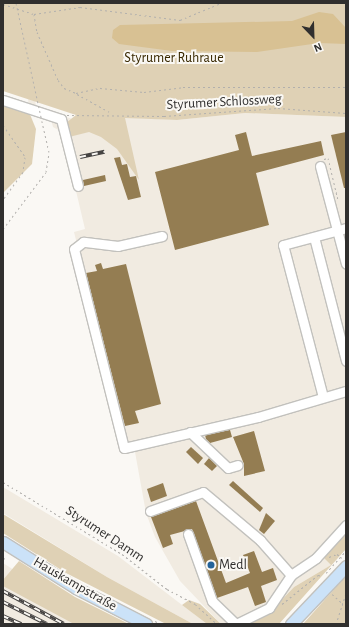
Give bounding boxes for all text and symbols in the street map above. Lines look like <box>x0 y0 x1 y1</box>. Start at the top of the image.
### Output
north arrow <box>293 16 333 56</box>
text: N <box>312 41 324 54</box>
park label: Styrumer Ruhraue <box>124 50 224 66</box>
street label: Styrumer Schlossweg <box>166 91 282 113</box>
street label: Styrumer Damm <box>62 502 148 566</box>
street label: Hauskampstraße <box>30 553 120 615</box>
place label: Medl <box>219 557 247 573</box>
marker: Medl <box>206 560 216 570</box>

